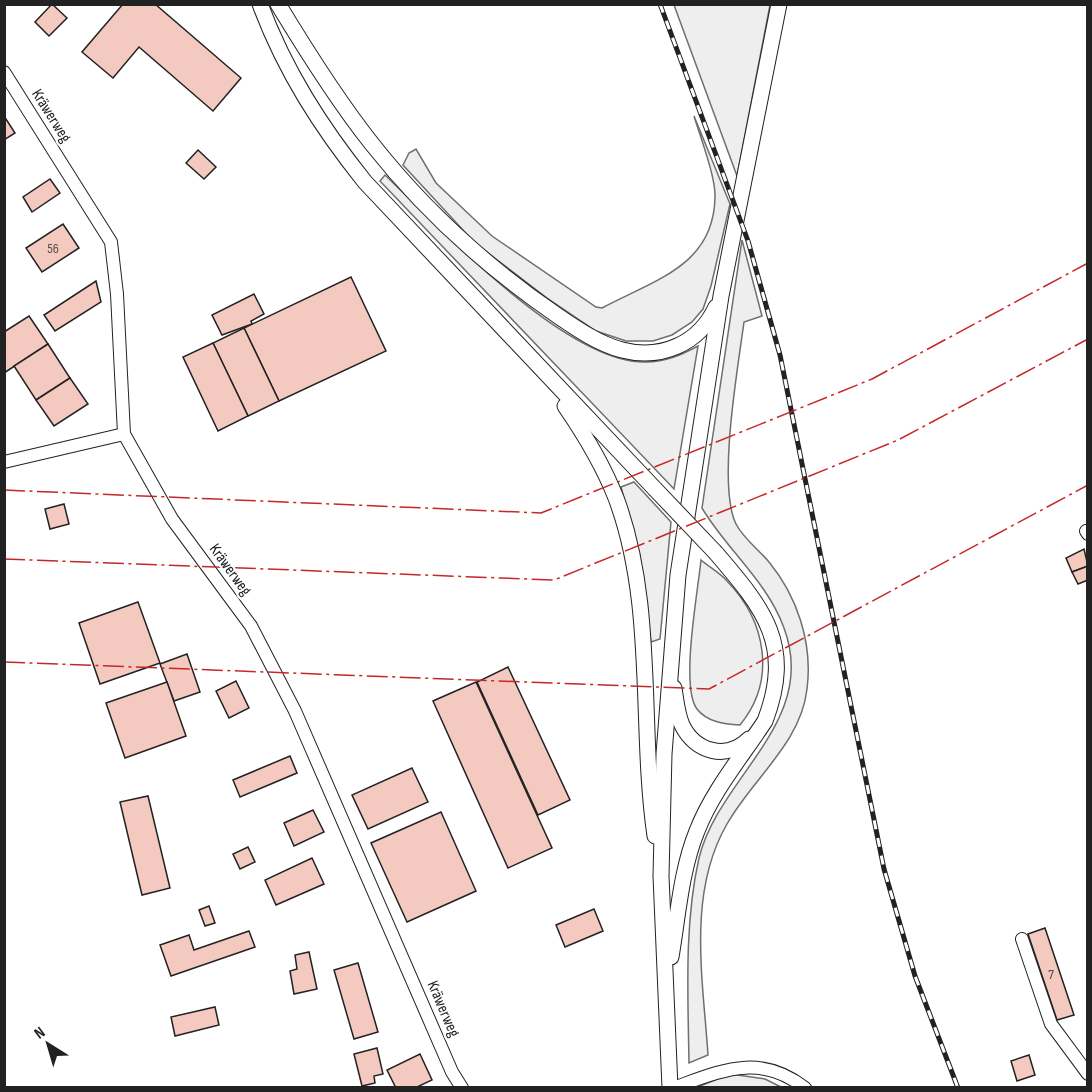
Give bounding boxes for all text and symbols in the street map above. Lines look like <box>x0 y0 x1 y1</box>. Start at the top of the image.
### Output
street label: Kräwerweg <box>27 86 75 146</box>
house number: 56 <box>47 240 59 257</box>
street label: Kräwerweg <box>205 540 255 600</box>
house number: 7 <box>1048 966 1054 983</box>
street label: Kräwerweg <box>423 978 463 1040</box>
north arrow <box>18 1014 78 1074</box>
text: N <box>31 1023 49 1043</box>

